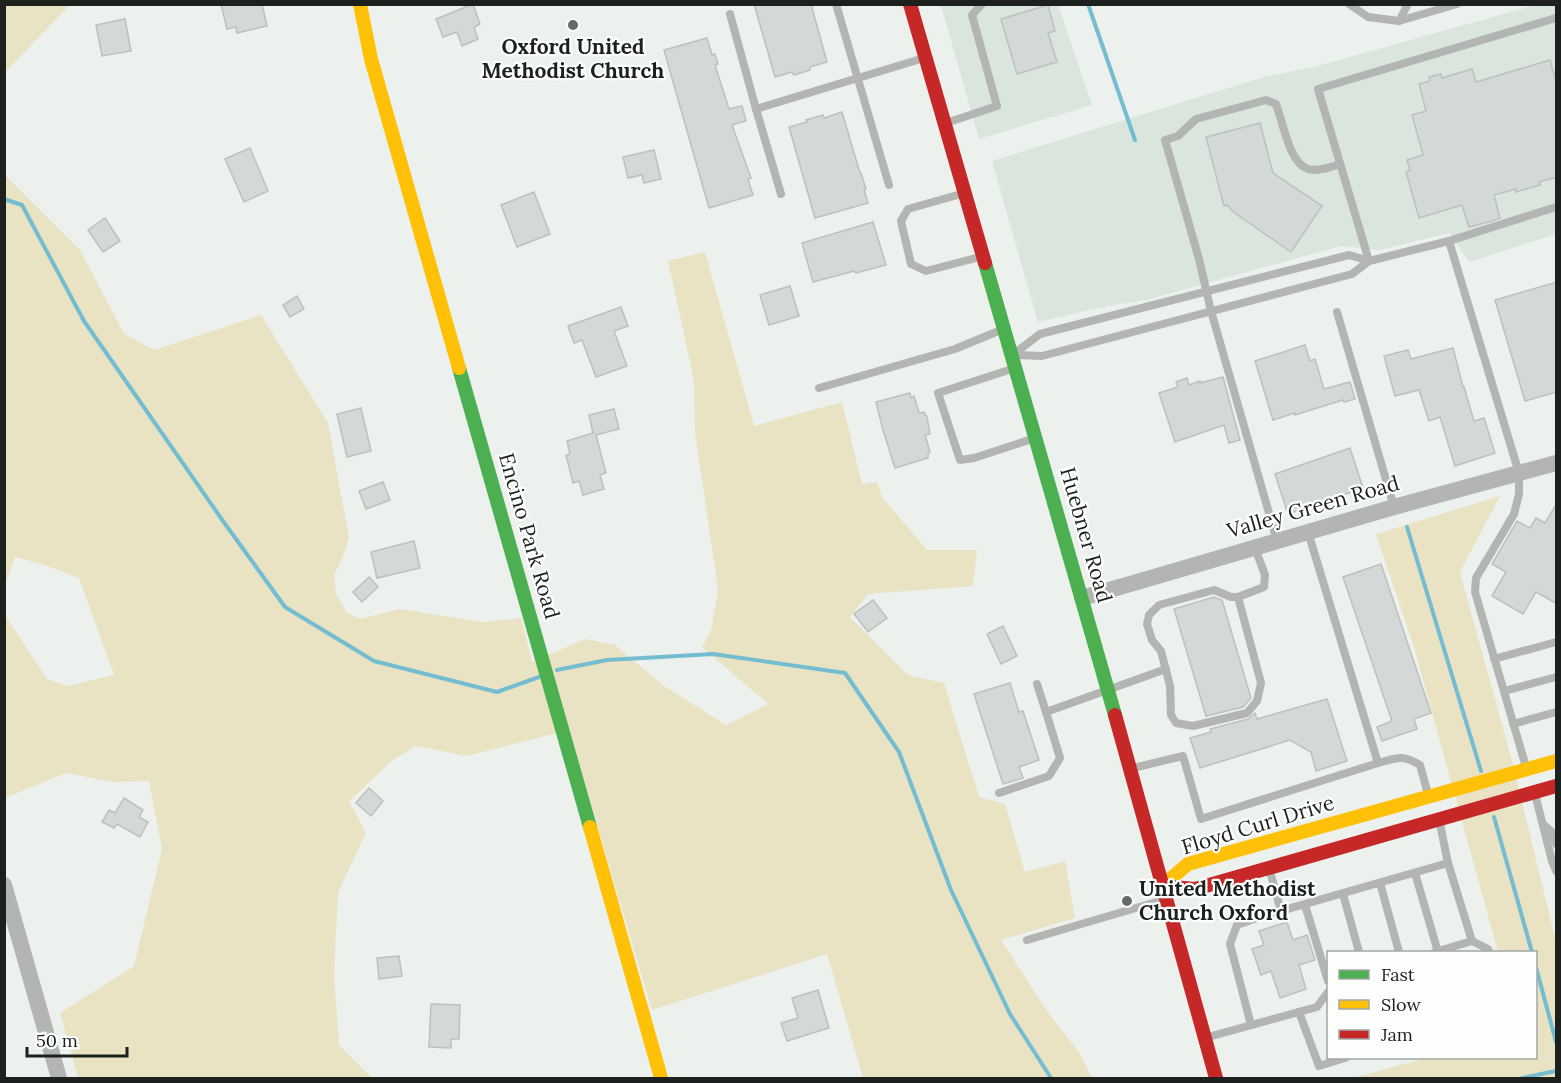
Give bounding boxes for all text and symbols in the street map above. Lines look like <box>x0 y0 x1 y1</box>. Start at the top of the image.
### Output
marker: Oxford United Methodist Church <box>566 18 580 32</box>
place label: Oxford United Methodist Church <box>482 33 664 84</box>
street label: Encino Park Road <box>493 450 566 622</box>
street label: Huebner Road <box>1054 464 1119 606</box>
street label: Valley Green Road <box>1223 469 1402 544</box>
street label: Floyd Curl Drive <box>1178 788 1337 861</box>
place label: United Methodist Church Oxford <box>1139 875 1316 926</box>
marker: United Methodist Church Oxford <box>1120 894 1134 908</box>
legend <box>1327 951 1537 1059</box>
text: Fast <box>1381 963 1415 986</box>
text: Slow <box>1381 993 1421 1016</box>
scale bar <box>27 1020 128 1058</box>
text: Jam <box>1380 1023 1413 1046</box>
text: 50 m <box>36 1029 78 1052</box>

